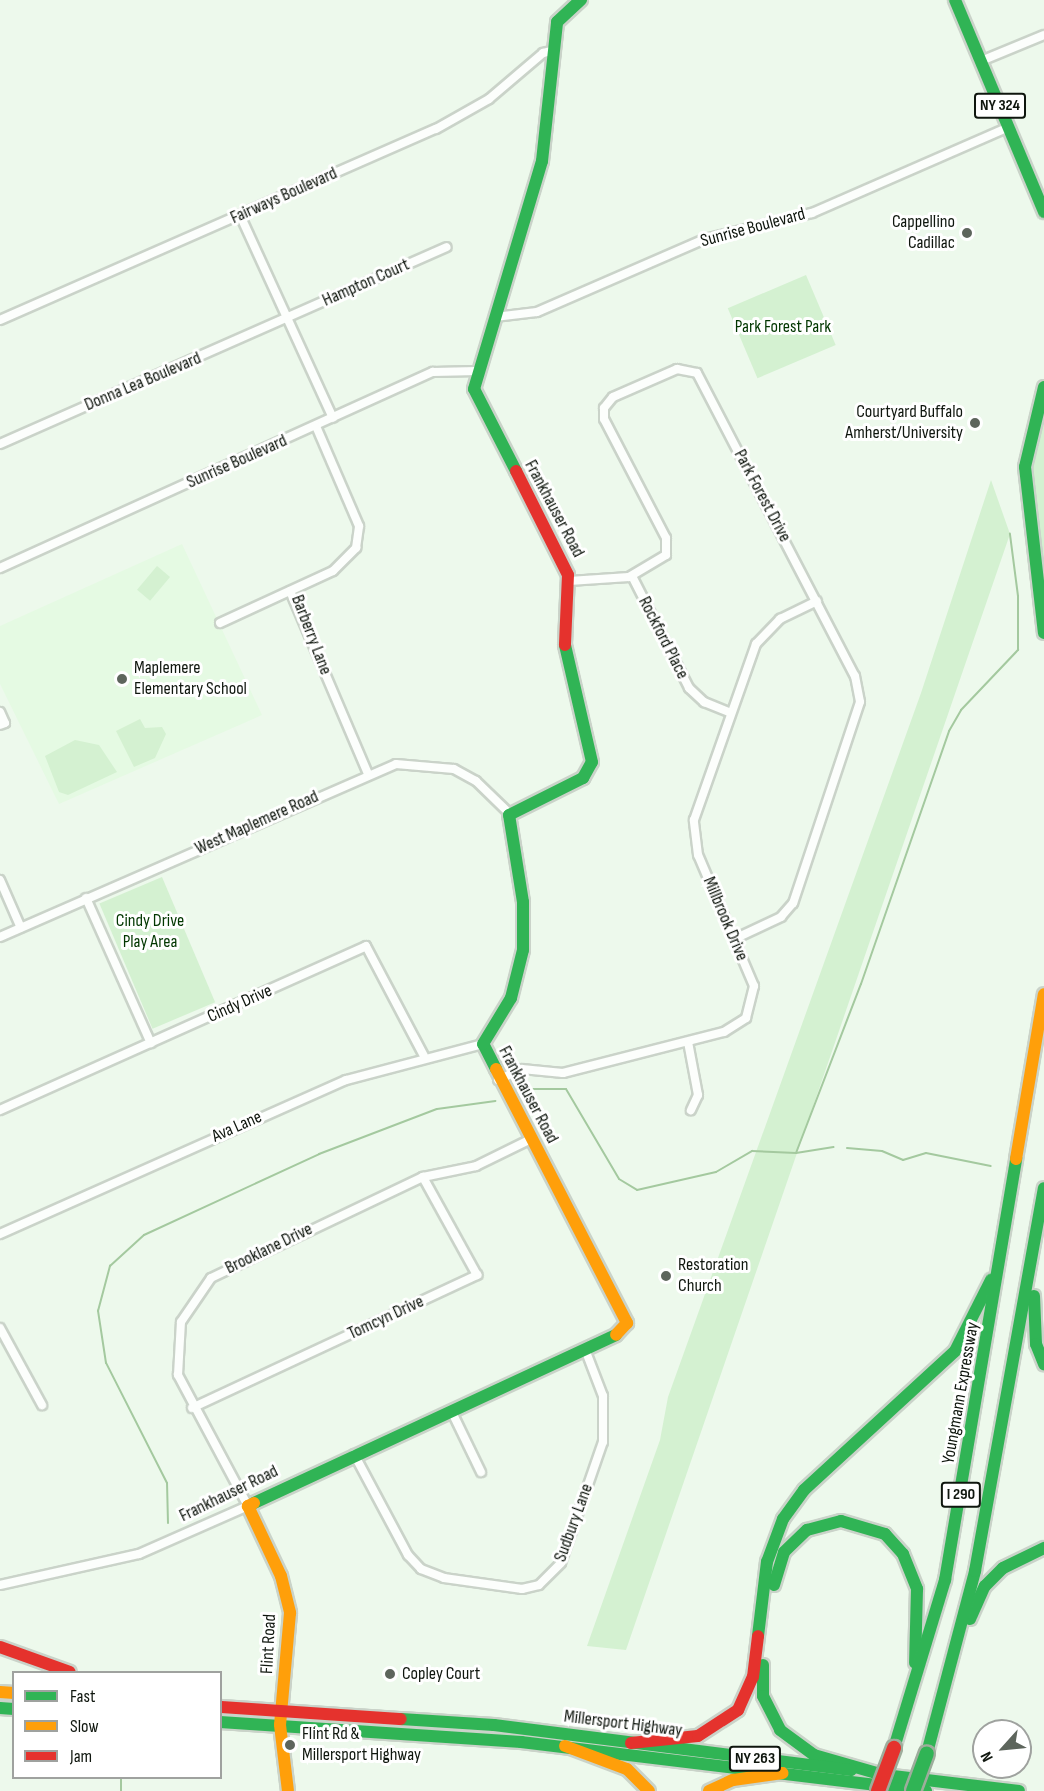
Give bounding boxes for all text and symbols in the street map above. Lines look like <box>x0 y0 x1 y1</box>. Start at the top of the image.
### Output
road number: NY 324 <box>973 93 1027 119</box>
street label: Fairways Boulevard <box>227 163 341 229</box>
street label: Sunrise Boulevard <box>698 204 808 252</box>
place label: Cappellino Cadillac <box>892 212 955 254</box>
marker: Cappellino Cadillac <box>960 226 974 240</box>
street label: Hampton Court <box>319 254 413 312</box>
park label: Park Forest Park <box>735 316 831 338</box>
street label: Donna Lea Boulevard <box>81 348 205 416</box>
place label: Courtyard Buffalo Amherst/University <box>845 402 963 444</box>
marker: Courtyard Buffalo Amherst/University <box>968 416 982 430</box>
street label: Sunrise Boulevard <box>184 430 290 494</box>
street label: Park Forest Drive <box>729 446 795 546</box>
street label: Frankhauser Road <box>519 457 589 561</box>
street label: Barberry Lane <box>286 592 336 678</box>
street label: Rockford Place <box>633 593 693 683</box>
place label: Maplemere Elementary School <box>134 658 247 700</box>
marker: Maplemere Elementary School <box>115 672 129 686</box>
street label: West Maplemere Road <box>192 786 322 860</box>
street label: Millbrook Drive <box>698 874 752 964</box>
park label: Cindy Drive Play Area <box>116 911 184 954</box>
street label: Cindy Drive <box>204 980 276 1028</box>
street label: Frankhauser Road <box>493 1043 563 1147</box>
street label: Ava Lane <box>209 1106 265 1148</box>
street label: Brooklane Drive <box>222 1219 316 1279</box>
place label: Restoration Church <box>678 1255 748 1298</box>
marker: Restoration Church <box>659 1269 673 1283</box>
street label: Tomcyn Drive <box>345 1291 427 1345</box>
street label: Youngmann Expressway <box>938 1321 984 1465</box>
street label: Frankhauser Road <box>176 1461 282 1527</box>
street label: Sudbury Lane <box>550 1481 598 1565</box>
road number: I 290 <box>940 1482 982 1508</box>
street label: Flint Road <box>257 1613 281 1675</box>
place label: Copley Court <box>402 1663 480 1685</box>
marker: Copley Court <box>383 1667 397 1681</box>
legend <box>12 1671 222 1779</box>
text: Fast <box>70 1686 95 1707</box>
street label: Millersport Highway <box>563 1706 683 1742</box>
text: Slow <box>70 1716 99 1737</box>
north arrow <box>972 1719 1032 1779</box>
place label: Flint Rd & Millersport Highway <box>302 1724 421 1766</box>
marker: Flint Rd & Millersport Highway <box>283 1738 297 1752</box>
text: Jam <box>70 1746 92 1767</box>
road number: NY 263 <box>728 1746 782 1772</box>
text: N <box>977 1748 998 1765</box>

